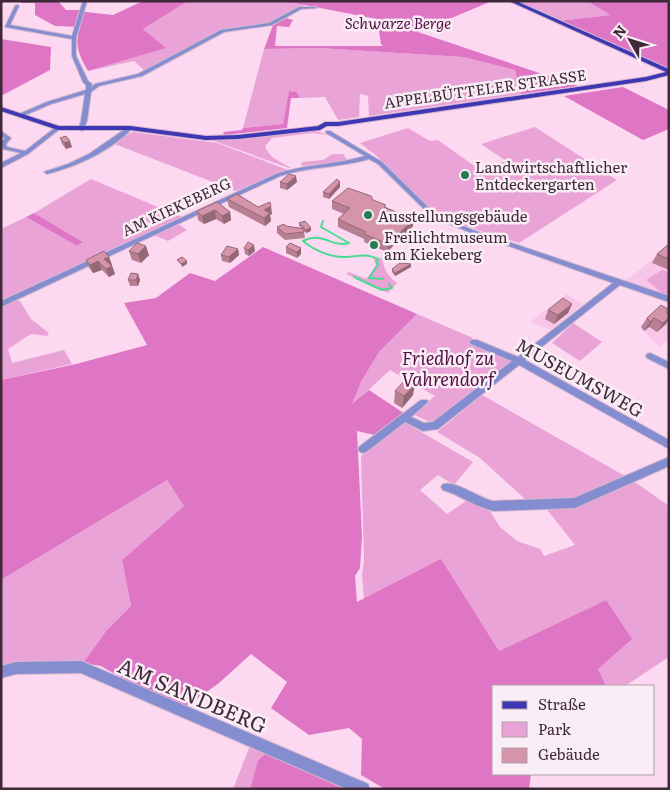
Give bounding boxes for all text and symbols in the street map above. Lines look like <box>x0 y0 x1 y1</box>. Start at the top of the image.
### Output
park label: Schwarze Berge <box>345 11 451 34</box>
north arrow <box>605 15 655 65</box>
text: N <box>608 20 631 42</box>
street label: APPELBÜTTELER STRASSE <box>382 62 588 114</box>
place label: Landwirtschaftlicher Entdeckergarten <box>475 155 627 195</box>
marker: Landwirtschaftlicher Entdeckergarten <box>459 169 471 181</box>
street label: AM KIEKEBERG <box>118 171 234 241</box>
place label: Ausstellungsgebäude <box>378 204 528 227</box>
marker: Ausstellungsgebäude <box>362 209 374 221</box>
place label: Freilichtmuseum am Kiekeberg <box>384 225 508 265</box>
marker: Freilichtmuseum am Kiekeberg <box>368 239 380 251</box>
street label: MUSEUMSWEG <box>511 331 649 423</box>
park label: Friedhof zu Vahrendorf <box>401 344 497 392</box>
street label: AM SANDBERG <box>114 649 273 739</box>
legend <box>492 685 655 775</box>
text: Straße <box>538 692 586 715</box>
text: Park <box>538 717 572 740</box>
text: Gebäude <box>538 742 600 765</box>

